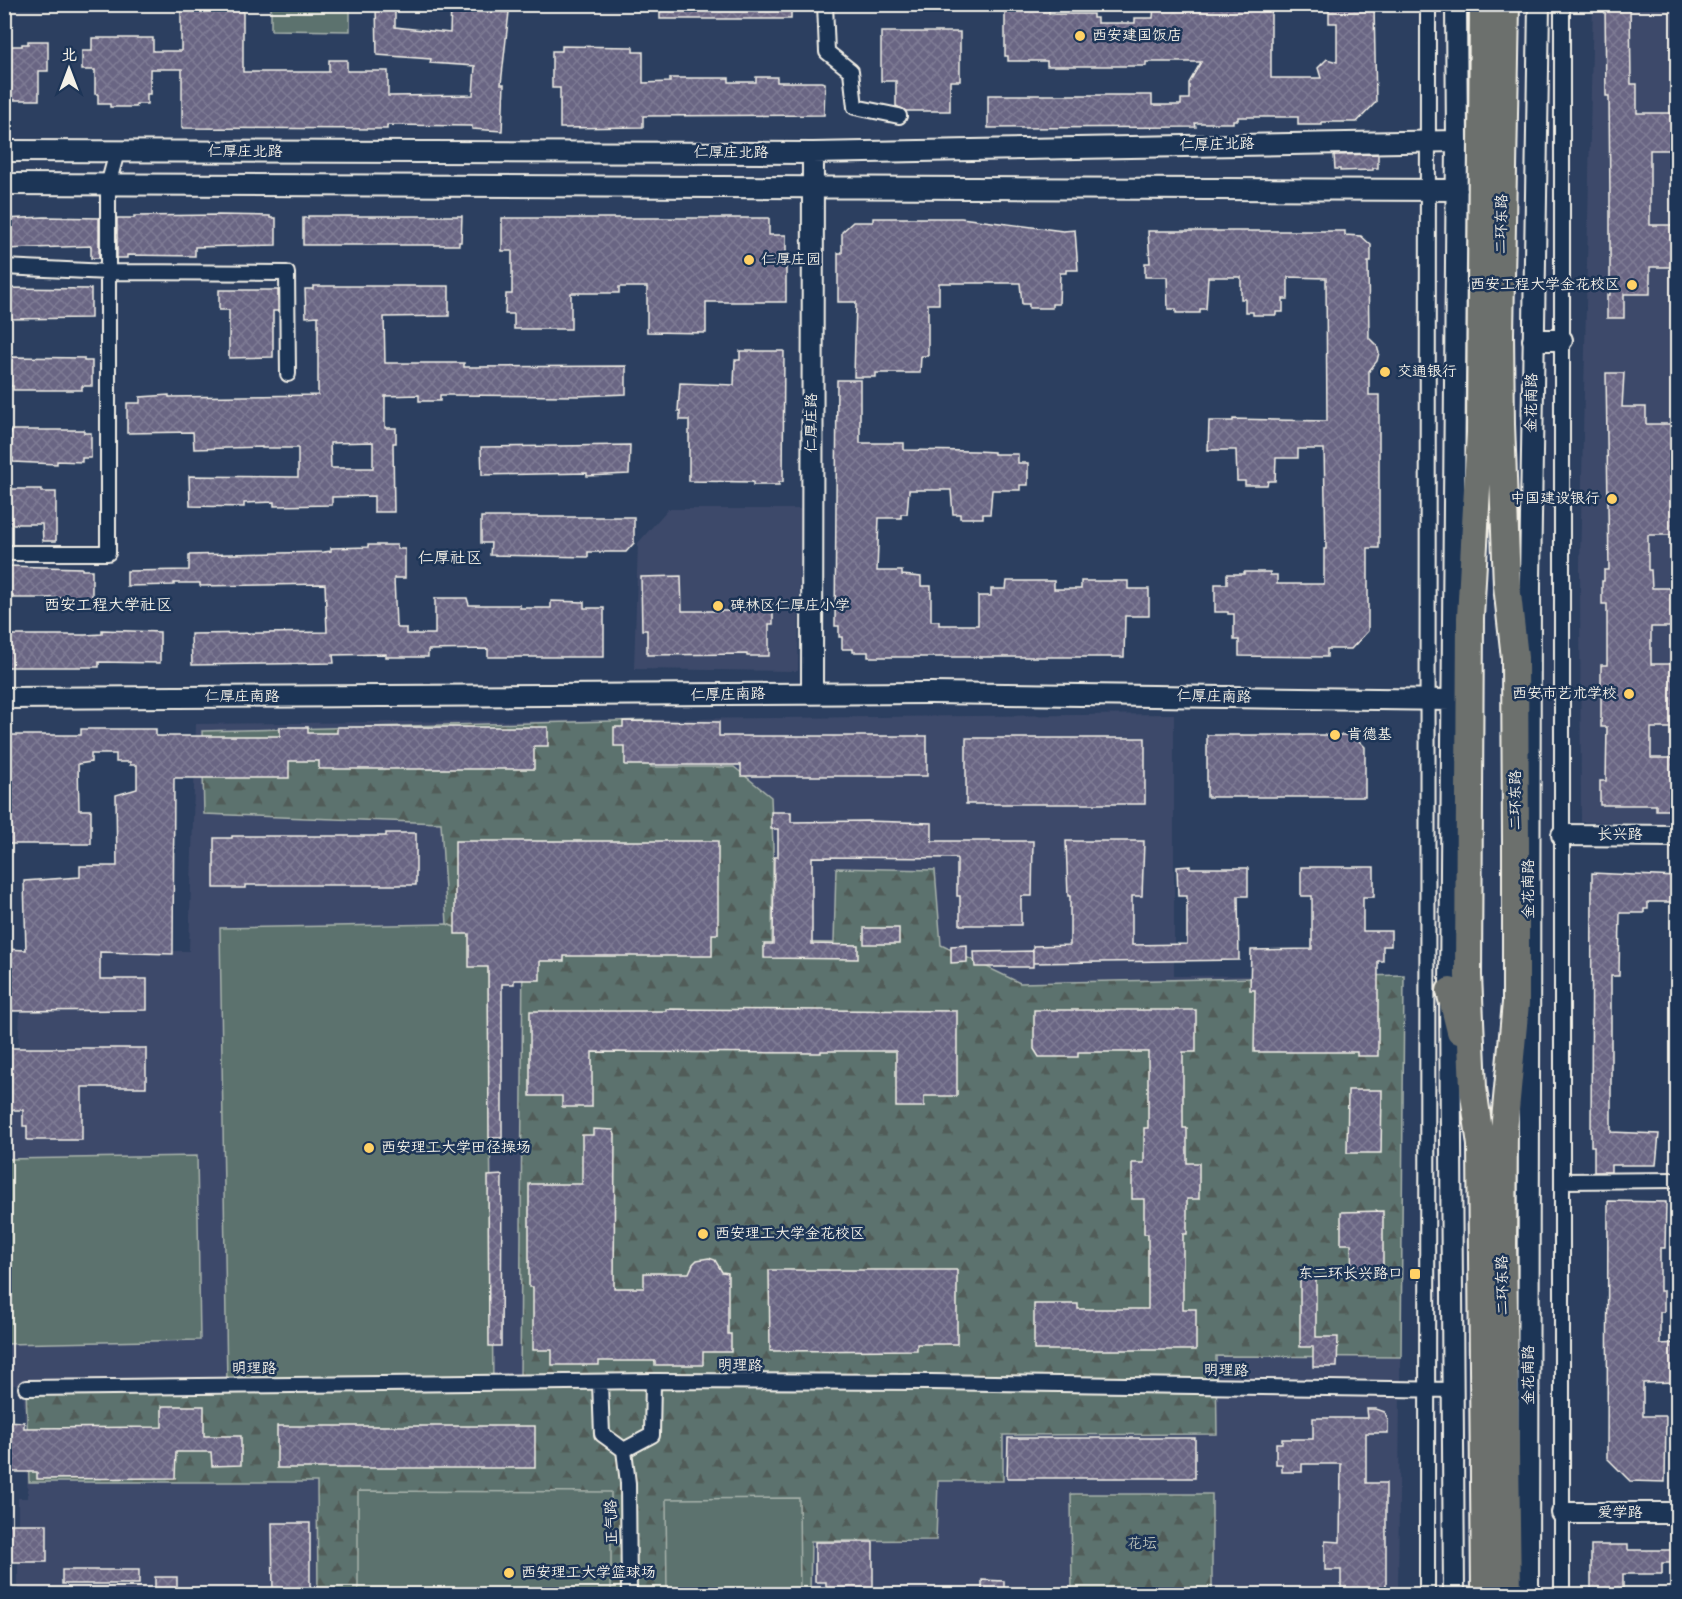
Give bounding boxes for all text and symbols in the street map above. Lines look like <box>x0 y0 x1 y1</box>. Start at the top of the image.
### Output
place label: 西安建国饭店 <box>1092 24 1182 48</box>
marker: 西安建国饭店 <box>1073 29 1087 43</box>
north arrow <box>39 39 99 99</box>
text: 北 <box>61 43 77 68</box>
street label: 仁厚庄北路 <box>1179 132 1255 158</box>
street label: 仁厚庄北路 <box>207 140 283 164</box>
street label: 仁厚庄北路 <box>693 141 769 165</box>
street label: 二环东路 <box>1489 194 1515 254</box>
place label: 仁厚庄园 <box>761 248 821 272</box>
marker: 仁厚庄园 <box>742 253 756 267</box>
place label: 西安工程大学金花校区 <box>1470 273 1620 297</box>
marker: 西安工程大学金花校区 <box>1625 278 1639 292</box>
place label: 交通银行 <box>1397 360 1457 384</box>
marker: 交通银行 <box>1378 365 1392 379</box>
street label: 金花南路 <box>1519 373 1545 433</box>
street label: 仁厚庄路 <box>800 393 824 453</box>
place label: 中国建设银行 <box>1510 487 1600 511</box>
marker: 中国建设银行 <box>1605 492 1619 506</box>
district label: 仁厚社区 <box>418 546 482 571</box>
district label: 西安工程大学社区 <box>44 593 172 618</box>
place label: 碑林区仁厚庄小学 <box>730 594 850 618</box>
marker: 碑林区仁厚庄小学 <box>711 599 725 613</box>
street label: 仁厚庄南路 <box>690 682 766 708</box>
place label: 西安市艺术学校 <box>1512 682 1617 706</box>
street label: 仁厚庄南路 <box>1176 684 1252 710</box>
street label: 仁厚庄南路 <box>204 685 280 709</box>
marker: 西安市艺术学校 <box>1622 687 1636 701</box>
place label: 肯德基 <box>1347 723 1392 747</box>
marker: 肯德基 <box>1328 728 1342 742</box>
street label: 二环东路 <box>1504 770 1528 830</box>
street label: 长兴路 <box>1597 823 1643 847</box>
street label: 金花南路 <box>1517 859 1541 919</box>
place label: 西安理工大学田径操场 <box>381 1136 531 1160</box>
marker: 西安理工大学田径操场 <box>362 1141 376 1155</box>
place label: 西安理工大学金花校区 <box>715 1222 865 1246</box>
marker: 西安理工大学金花校区 <box>696 1227 710 1241</box>
street label: 二环东路 <box>1490 1255 1516 1315</box>
place label: 东二环长兴路口 <box>1298 1262 1403 1286</box>
marker: 东二环长兴路口 <box>1408 1267 1422 1281</box>
street label: 金花南路 <box>1517 1345 1541 1405</box>
street label: 明理路 <box>717 1354 763 1378</box>
street label: 明理路 <box>231 1357 277 1381</box>
street label: 明理路 <box>1203 1359 1249 1383</box>
street label: 正气路 <box>600 1499 624 1545</box>
street label: 爱学路 <box>1597 1501 1643 1525</box>
park label: 花坛 <box>1127 1532 1157 1556</box>
place label: 西安理工大学篮球场 <box>521 1561 656 1585</box>
marker: 西安理工大学篮球场 <box>502 1566 516 1580</box>

